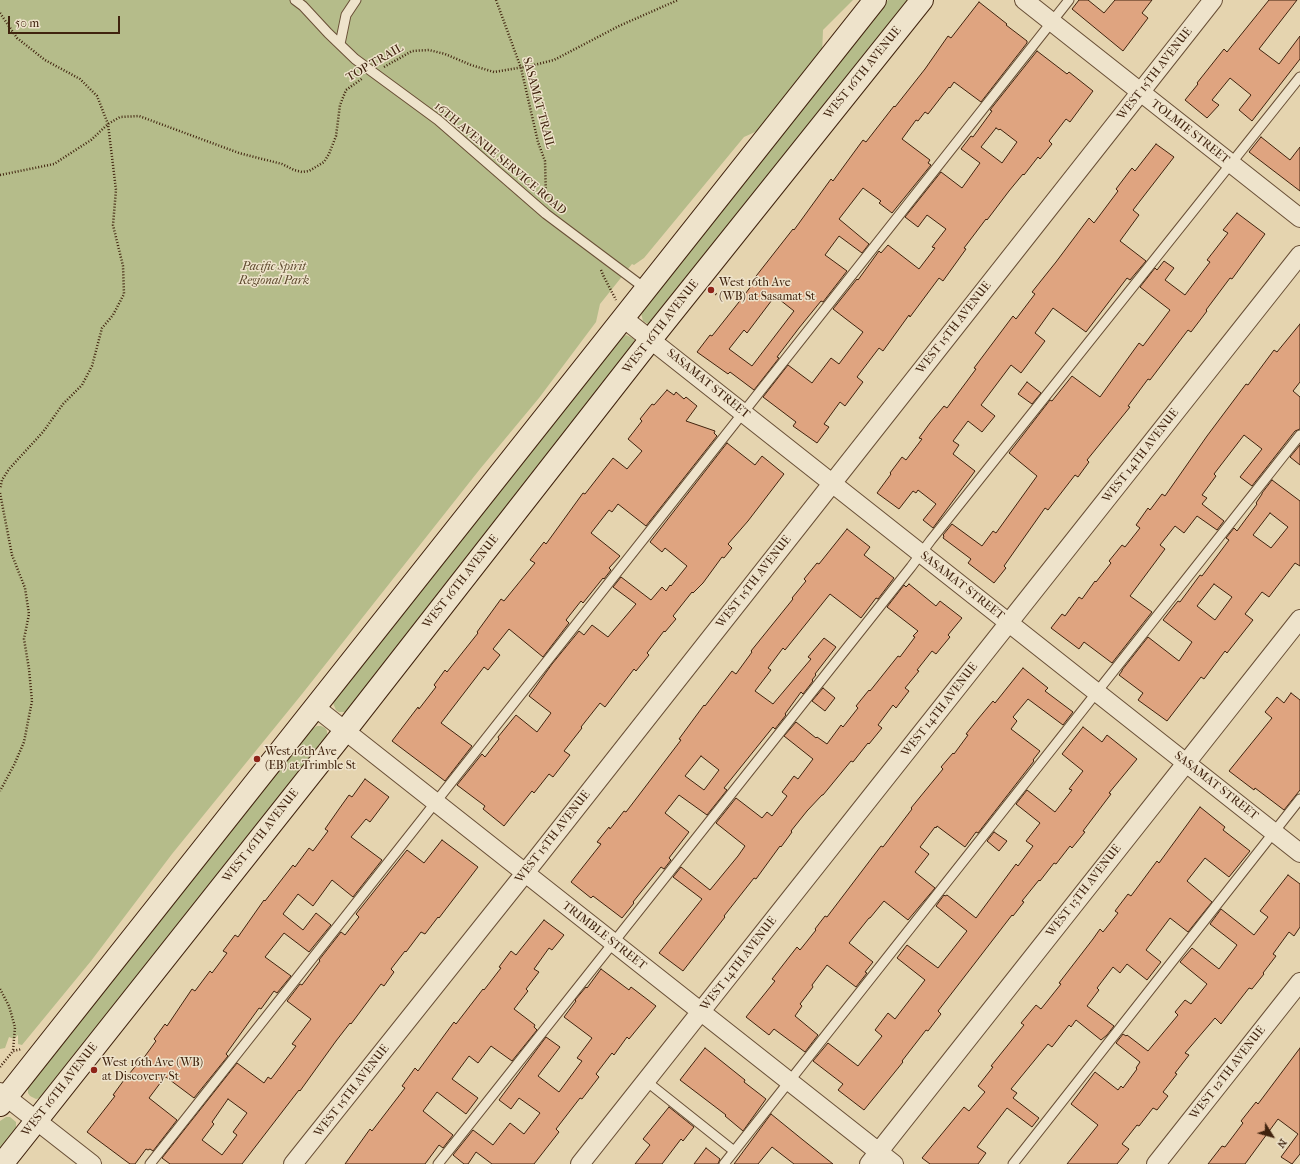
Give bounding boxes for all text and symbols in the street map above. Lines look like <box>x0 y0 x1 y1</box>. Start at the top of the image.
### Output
scale bar <box>10 8 122 34</box>
text: 50 m <box>15 16 39 30</box>
street label: WEST 16TH AVENUE <box>821 24 905 122</box>
street label: WEST 15TH AVENUE <box>1114 25 1196 123</box>
street label: TOP TRAIL <box>344 41 406 85</box>
street label: SASAMAT TRAIL <box>519 56 557 150</box>
street label: TOLMIE STREET <box>1148 97 1232 167</box>
street label: 16TH AVENUE SERVICE ROAD <box>431 100 569 218</box>
park label: Pacific Spirit Regional Park <box>239 260 309 288</box>
place label: West 16th Ave (WB) at Sasamat St <box>719 276 815 304</box>
street label: WEST 16TH AVENUE <box>620 277 702 377</box>
street label: WEST 15TH AVENUE <box>913 279 995 377</box>
marker: West 16th Ave (WB) at Sasamat St <box>706 285 716 295</box>
street label: SASAMAT STREET <box>664 346 752 422</box>
street label: WEST 14TH AVENUE <box>1100 406 1182 506</box>
street label: WEST 16TH AVENUE <box>420 532 502 632</box>
street label: WEST 15TH AVENUE <box>713 533 795 631</box>
street label: SASAMAT STREET <box>917 549 1007 623</box>
street label: WEST 14TH AVENUE <box>899 660 981 760</box>
place label: West 16th Ave (EB) at Trimble St <box>265 745 356 773</box>
street label: SASAMAT STREET <box>1171 749 1261 823</box>
marker: West 16th Ave (EB) at Trimble St <box>252 754 262 764</box>
street label: WEST 16TH AVENUE <box>220 786 302 886</box>
street label: WEST 15TH AVENUE <box>512 788 594 886</box>
street label: WEST 13TH AVENUE <box>1043 842 1125 940</box>
street label: TRIMBLE STREET <box>559 899 649 973</box>
street label: WEST 14TH AVENUE <box>698 914 780 1014</box>
street label: WEST 12TH AVENUE <box>1187 1023 1269 1123</box>
street label: WEST 16TH AVENUE <box>19 1040 101 1140</box>
street label: WEST 15TH AVENUE <box>311 1042 393 1140</box>
place label: West 16th Ave (WB) at Discovery St <box>102 1056 203 1084</box>
marker: West 16th Ave (WB) at Discovery St <box>89 1065 99 1075</box>
north arrow <box>1252 1116 1292 1156</box>
text: N <box>1274 1136 1290 1151</box>

